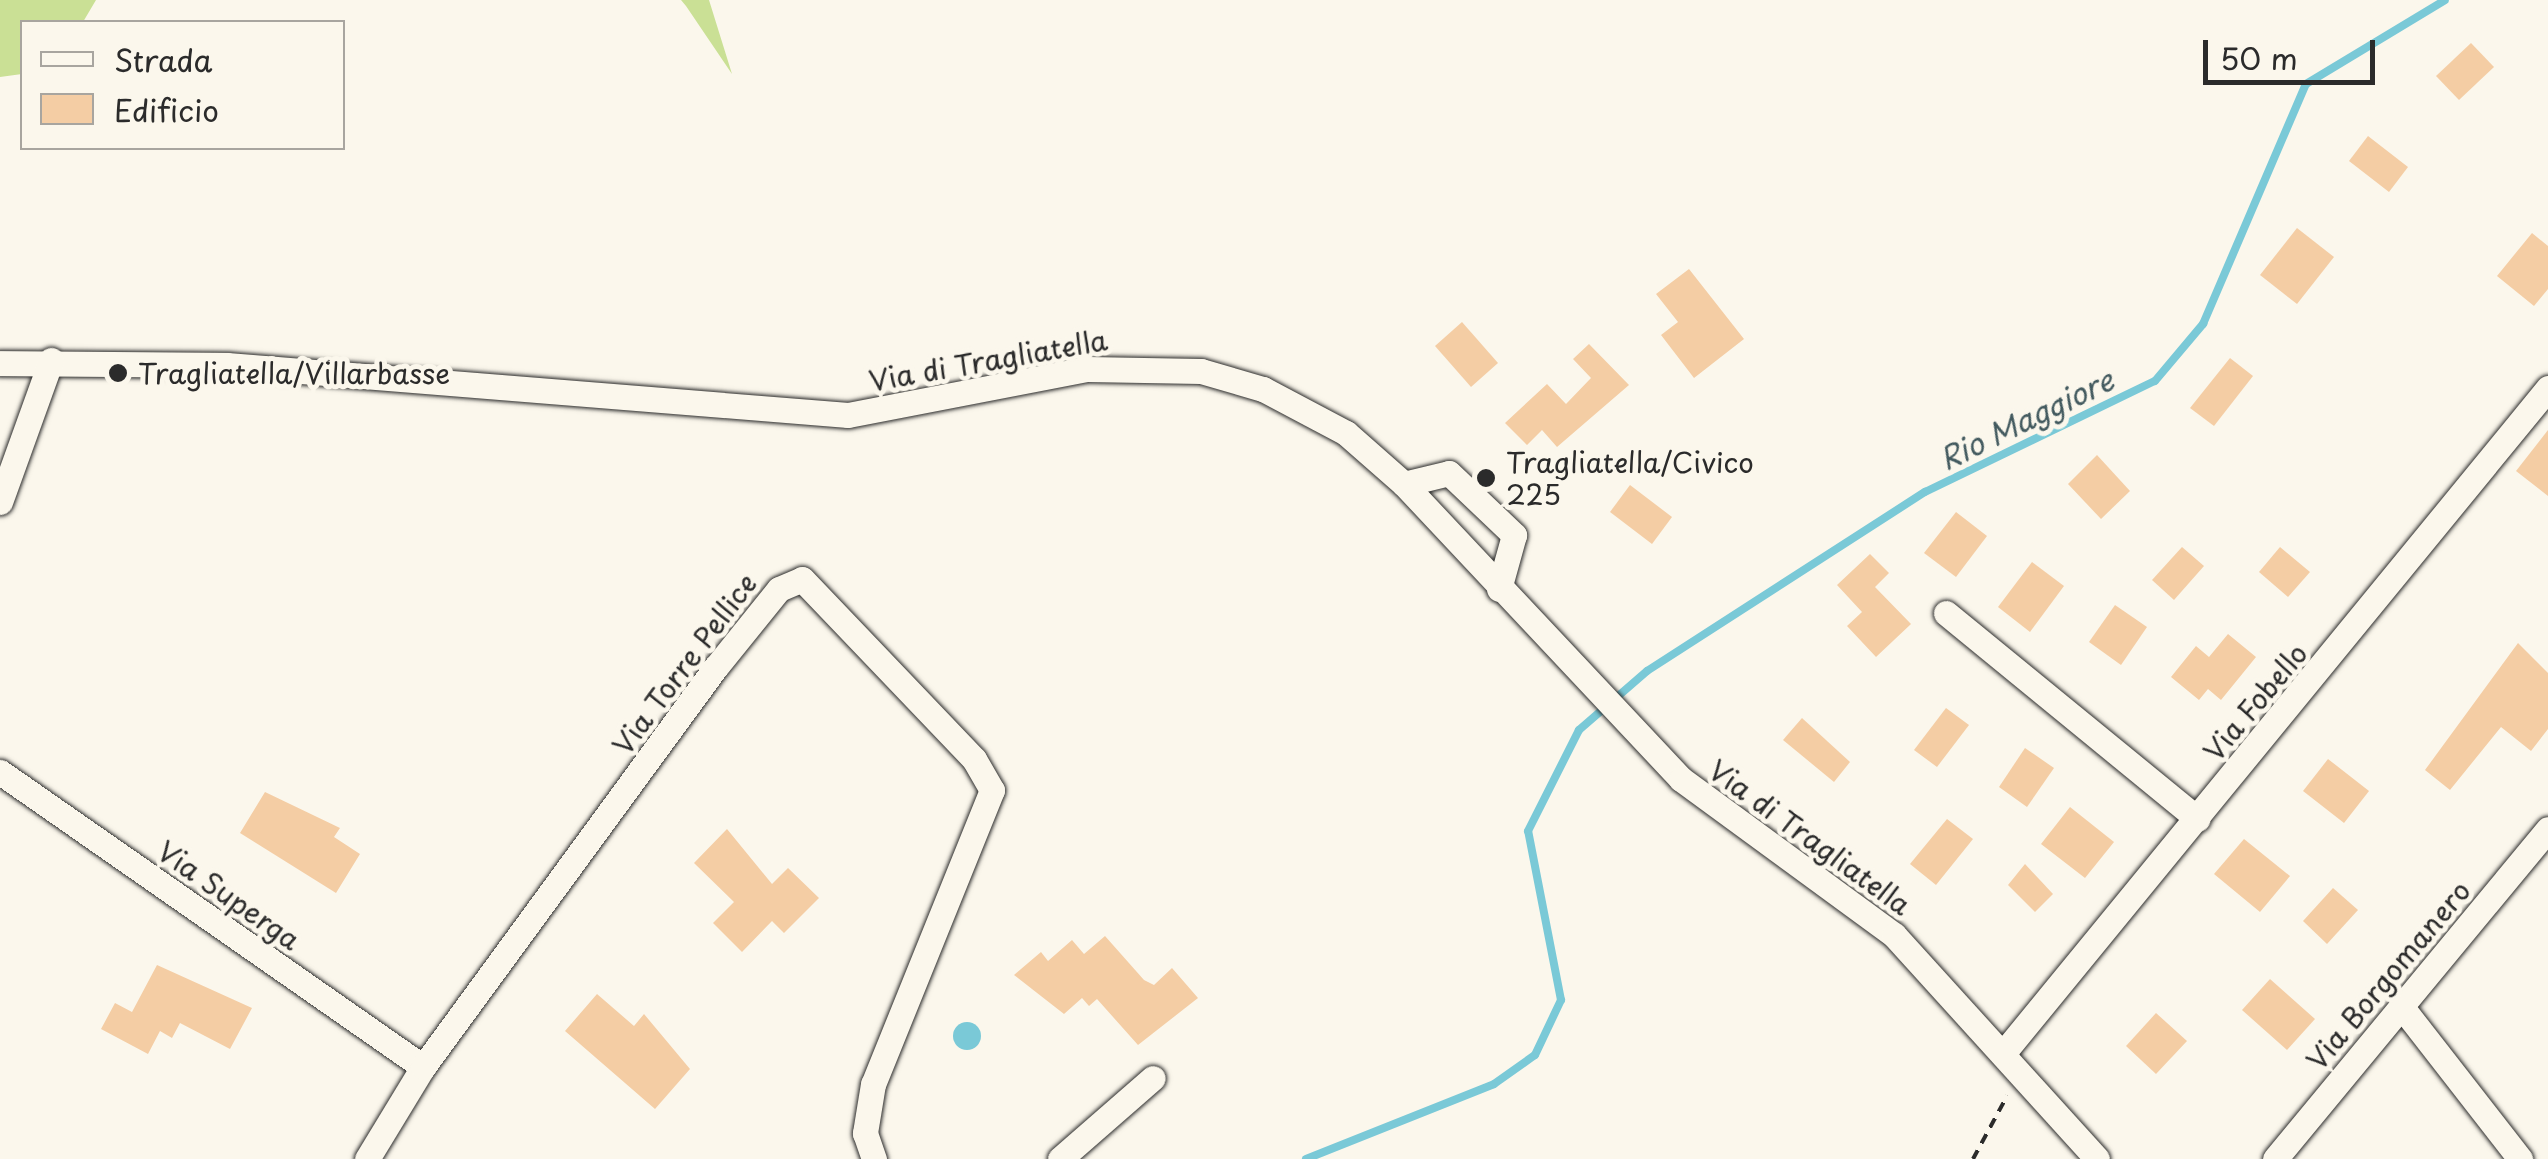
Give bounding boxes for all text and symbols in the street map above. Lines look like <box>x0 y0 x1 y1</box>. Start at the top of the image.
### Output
legend <box>20 20 345 150</box>
scale bar <box>2208 20 2380 82</box>
text: 50 m <box>2220 35 2298 80</box>
text: Strada <box>114 37 213 82</box>
text: Edificio <box>114 87 219 132</box>
street label: Via di Tragliatella <box>867 323 1109 397</box>
place label: Tragliatella/Villarbasse <box>138 356 450 390</box>
water label: Rio Maggiore <box>1932 361 2120 477</box>
marker: Tragliatella/Villarbasse <box>107 362 129 384</box>
place label: Tragliatella/Civico 225 <box>1506 445 1754 511</box>
marker: Tragliatella/Civico 225 <box>1475 467 1497 489</box>
street label: Via Torre Pellice <box>606 568 762 760</box>
street label: Via Fobello <box>2195 636 2315 768</box>
street label: Via di Tragliatella <box>1703 753 1917 921</box>
street label: Via Superga <box>151 833 307 957</box>
street label: Via Borgomanero <box>2299 874 2477 1076</box>

